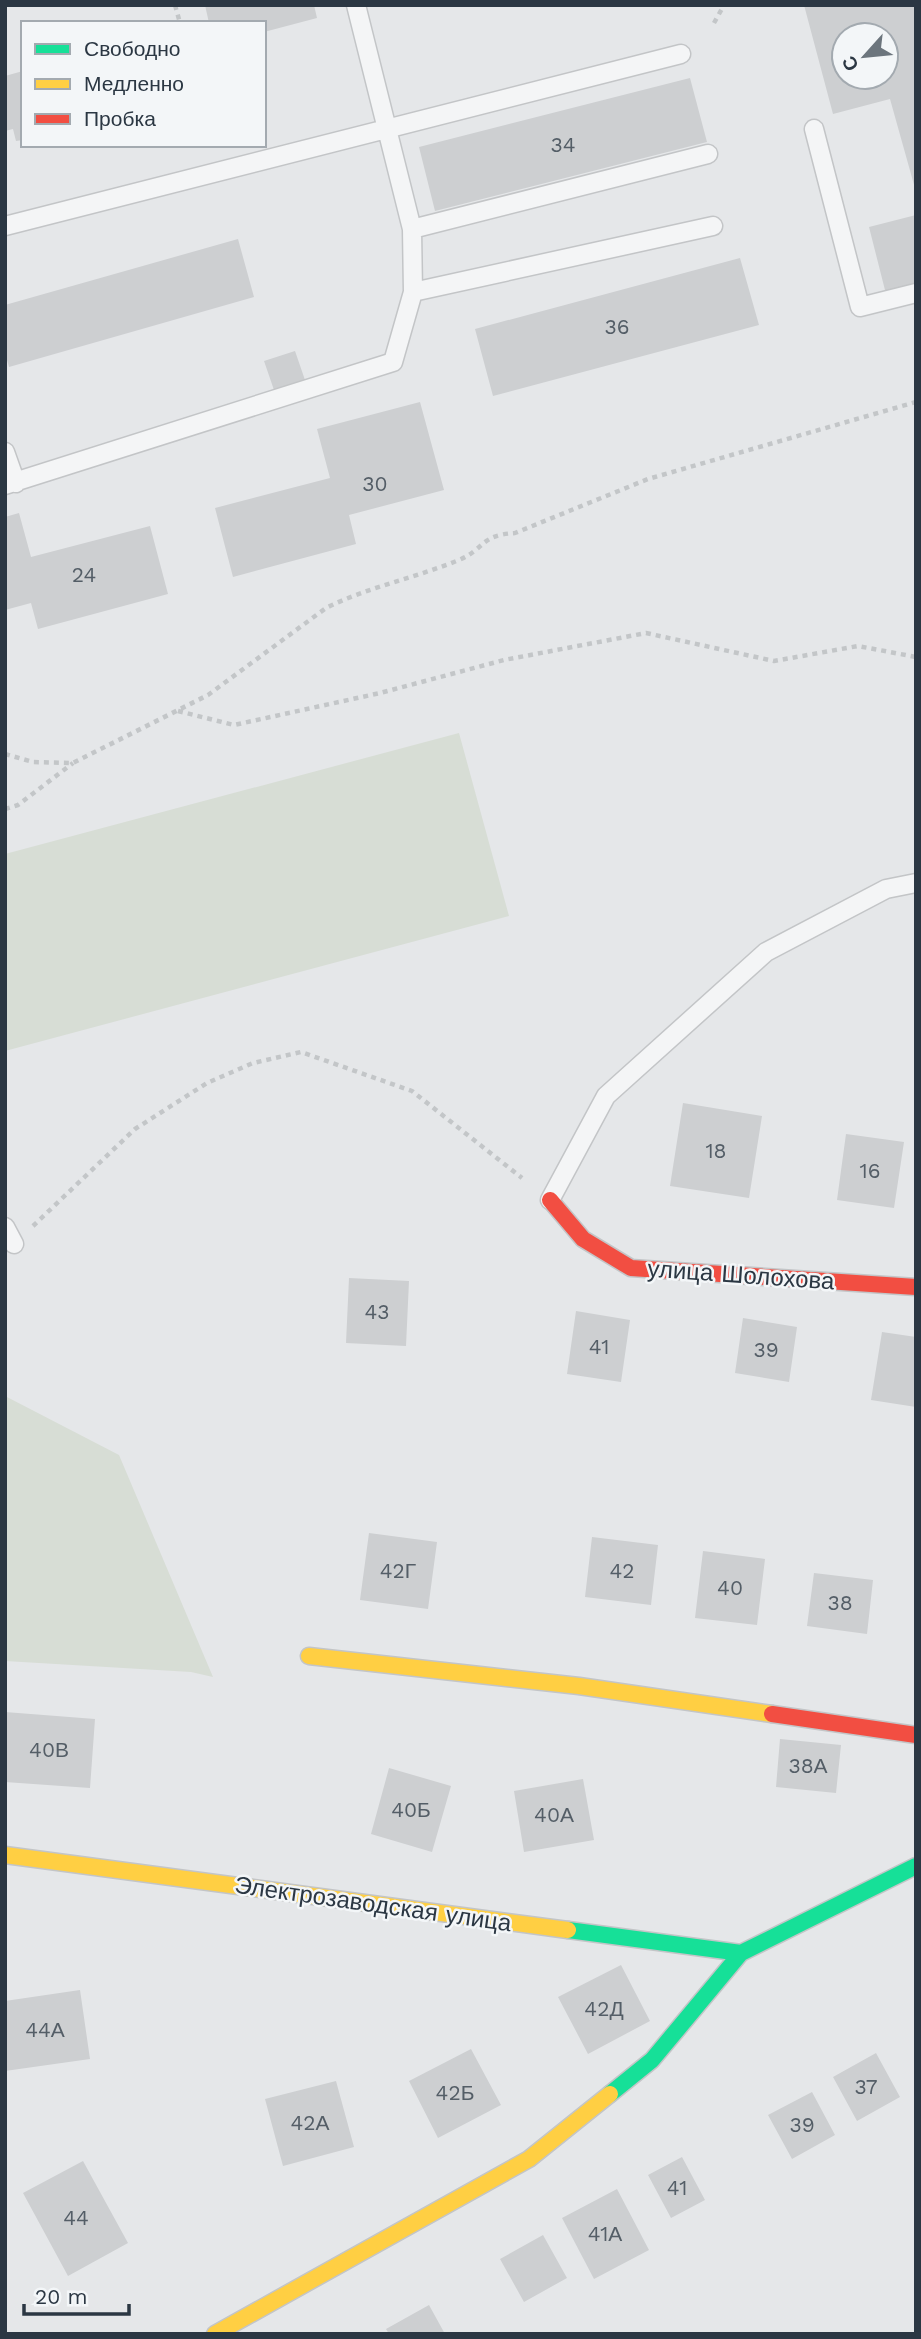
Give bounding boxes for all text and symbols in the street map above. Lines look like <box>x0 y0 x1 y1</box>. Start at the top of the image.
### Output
legend <box>21 21 266 147</box>
north arrow <box>830 21 900 91</box>
text: Свободно <box>84 36 181 61</box>
text: С <box>837 52 864 75</box>
text: Медленно <box>84 71 184 96</box>
text: Пробка <box>84 106 156 131</box>
house number: 34 <box>550 132 576 157</box>
house number: 36 <box>604 314 630 339</box>
house number: 30 <box>362 471 388 496</box>
house number: 24 <box>72 562 96 587</box>
house number: 18 <box>705 1138 727 1163</box>
house number: 16 <box>860 1158 880 1183</box>
street label: улица Шолохова <box>647 1255 836 1296</box>
house number: 43 <box>364 1299 390 1324</box>
house number: 41 <box>589 1334 609 1359</box>
house number: 39 <box>753 1337 779 1362</box>
house number: 42Г <box>380 1558 416 1583</box>
house number: 42 <box>609 1558 635 1583</box>
house number: 40 <box>717 1575 743 1600</box>
house number: 38 <box>827 1590 853 1615</box>
house number: 40В <box>29 1737 69 1762</box>
house number: 38А <box>788 1753 828 1778</box>
house number: 40Б <box>391 1797 431 1822</box>
house number: 40А <box>534 1802 574 1827</box>
street label: Электрозаводская улица <box>233 1871 514 1937</box>
house number: 42Д <box>584 1996 624 2021</box>
house number: 44А <box>25 2017 65 2042</box>
house number: 37 <box>854 2074 878 2099</box>
house number: 42Б <box>436 2080 474 2105</box>
house number: 42А <box>290 2110 330 2135</box>
house number: 39 <box>789 2112 815 2137</box>
house number: 41 <box>667 2175 687 2200</box>
house number: 44 <box>63 2205 89 2230</box>
house number: 41А <box>588 2221 622 2246</box>
scale bar <box>24 2272 130 2316</box>
text: 20 m <box>35 2284 87 2309</box>

